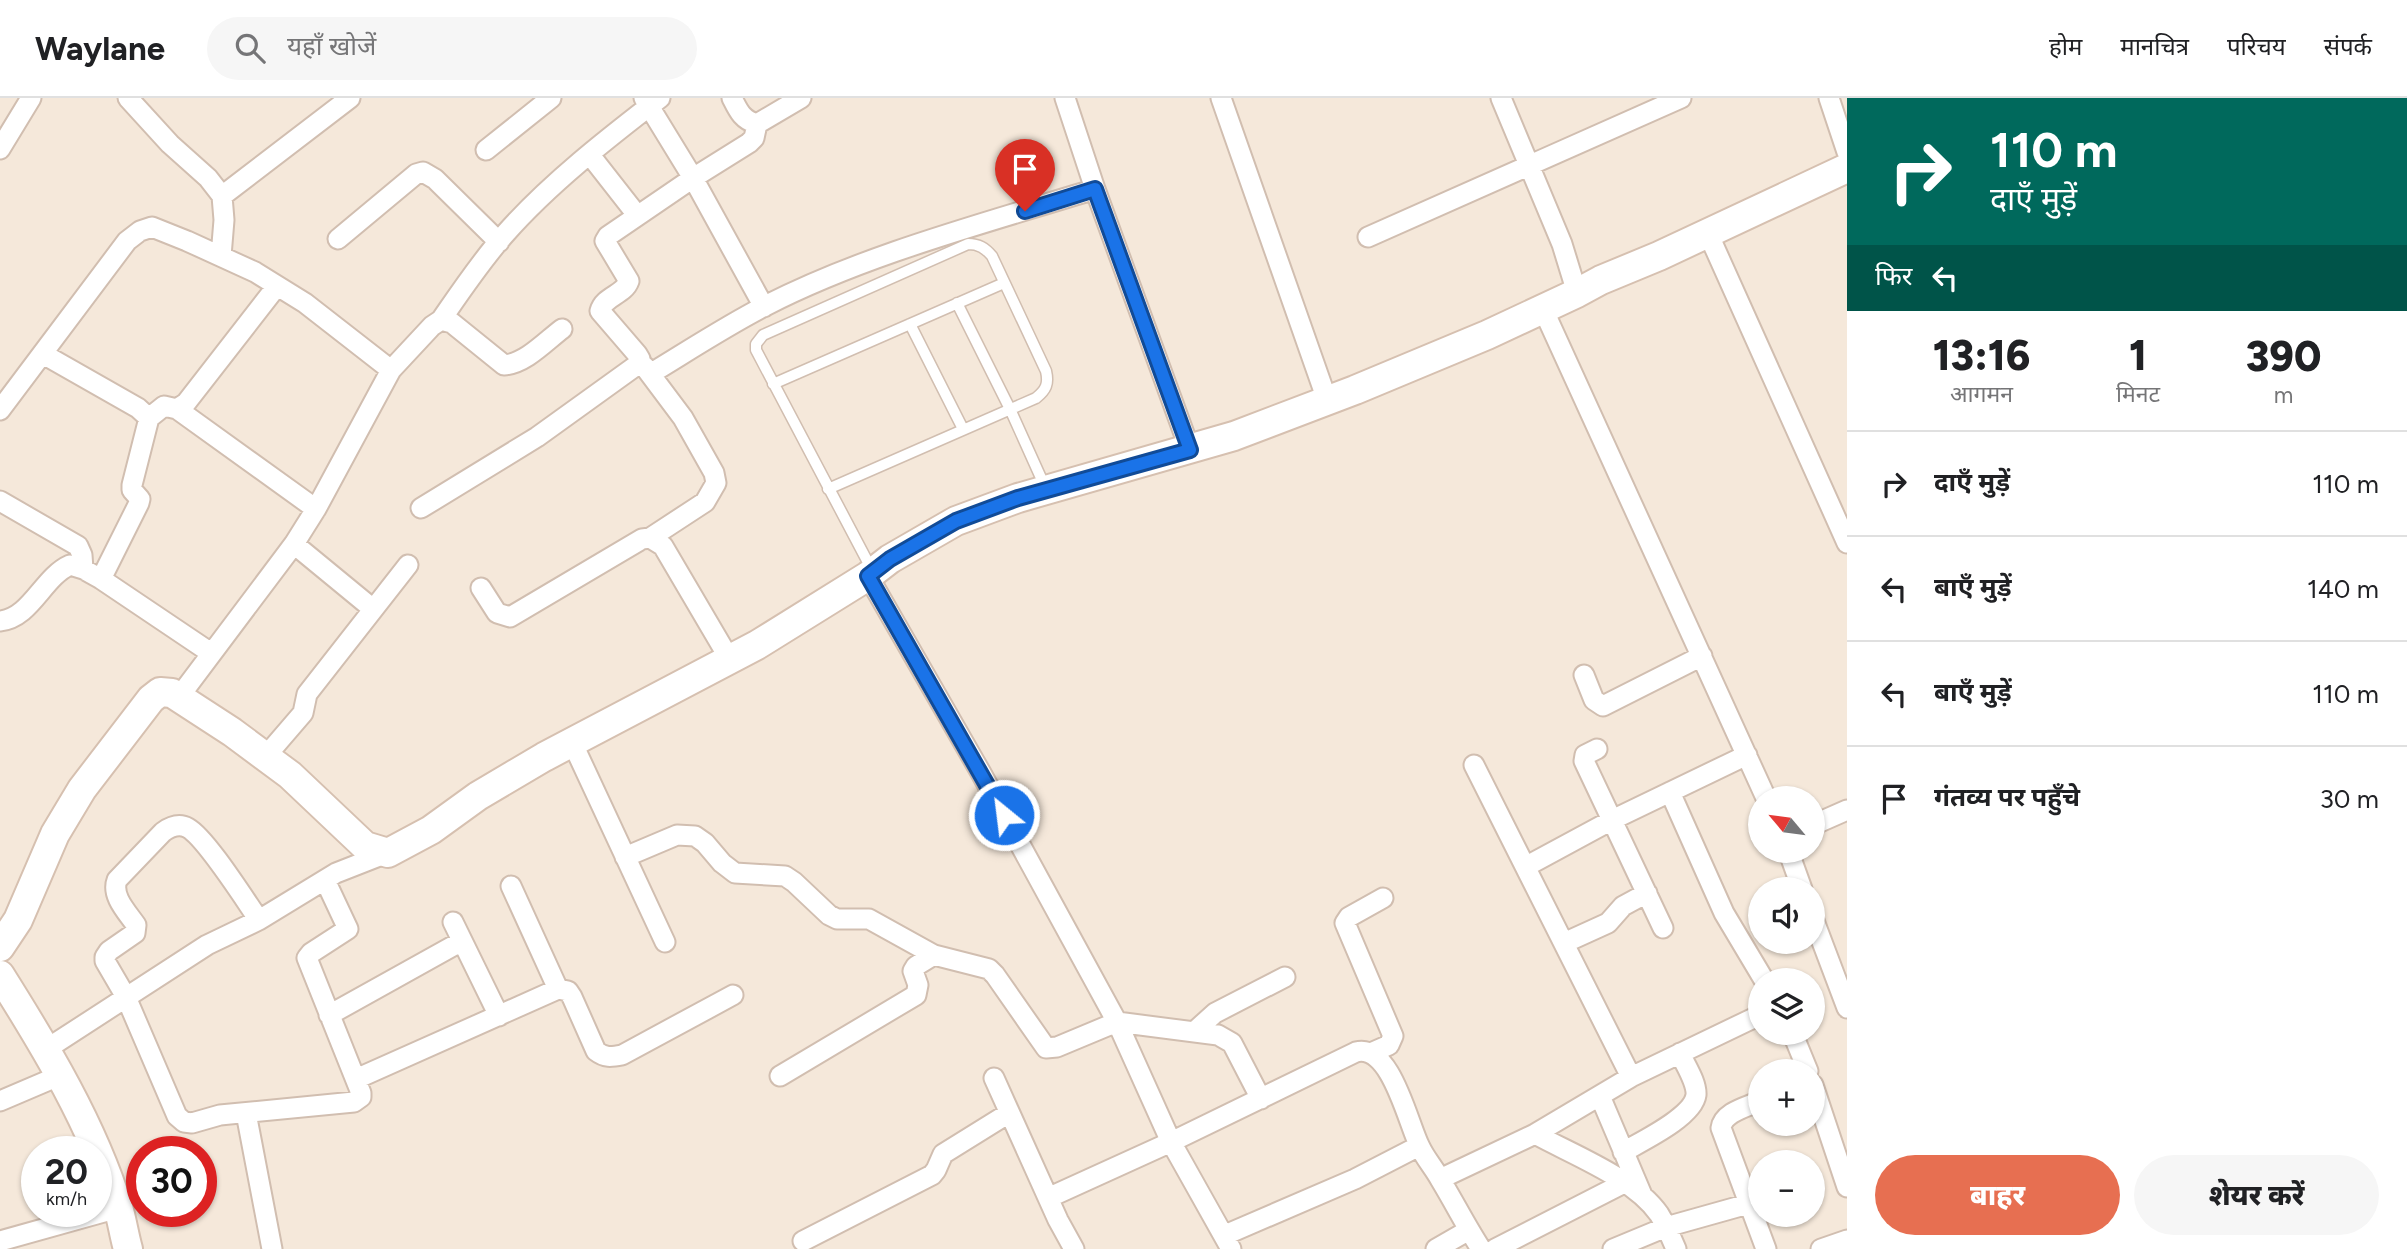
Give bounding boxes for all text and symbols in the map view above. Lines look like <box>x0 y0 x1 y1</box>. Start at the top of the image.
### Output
search box <box>207 17 697 80</box>
text: Waylane <box>35 29 165 68</box>
icon: search <box>231 29 269 67</box>
text: यहाँ खोजें <box>287 30 376 62</box>
text: होम <box>2049 32 2082 61</box>
text: मानचित्र <box>2120 32 2189 61</box>
text: परिचय <box>2227 32 2286 61</box>
text: संपर्क <box>2324 32 2372 61</box>
text: 110 m <box>1990 120 2118 179</box>
icon: right <box>1875 126 1966 217</box>
pin <box>995 139 1055 211</box>
icon: arrive <box>1006 150 1044 188</box>
text: दाएँ मुड़ें <box>1990 180 2077 218</box>
icon: left <box>1926 259 1964 297</box>
text: फिर <box>1875 260 1912 292</box>
text: 13:16 <box>1933 330 2030 381</box>
text: 1 <box>2129 330 2147 381</box>
text: 390 <box>2246 331 2321 382</box>
text: आगमन <box>1950 380 2013 408</box>
text: मिनट <box>2116 380 2160 408</box>
text: m <box>2274 381 2293 409</box>
icon: right <box>1875 465 1913 503</box>
text: दाएँ मुड़ें <box>1934 466 2010 498</box>
text: 110 m <box>2312 468 2379 500</box>
icon: left <box>1875 570 1913 608</box>
text: बाएँ मुड़ें <box>1934 571 2011 603</box>
text: 140 m <box>2307 573 2379 605</box>
icon: left <box>1875 675 1913 713</box>
text: बाएँ मुड़ें <box>1934 676 2011 708</box>
text: 110 m <box>2312 678 2379 710</box>
position arrow <box>967 778 1041 852</box>
icon: arrive <box>1875 780 1913 818</box>
text: गंतव्य पर पहुँचे <box>1934 781 2080 813</box>
text: 30 m <box>2320 783 2379 815</box>
north arrow <box>1748 786 1825 863</box>
map controls <box>1748 786 1825 1227</box>
button: sound <box>1748 877 1825 954</box>
button: layers <box>1748 968 1825 1045</box>
button: + <box>1748 1059 1825 1136</box>
speed limit sign: 30 <box>126 1136 217 1227</box>
button: − <box>1748 1150 1825 1227</box>
text: 20 <box>45 1151 88 1193</box>
button: बाहर <box>1875 1155 2120 1235</box>
button: शेयर करें <box>2134 1155 2379 1235</box>
text: km/h <box>46 1188 87 1210</box>

